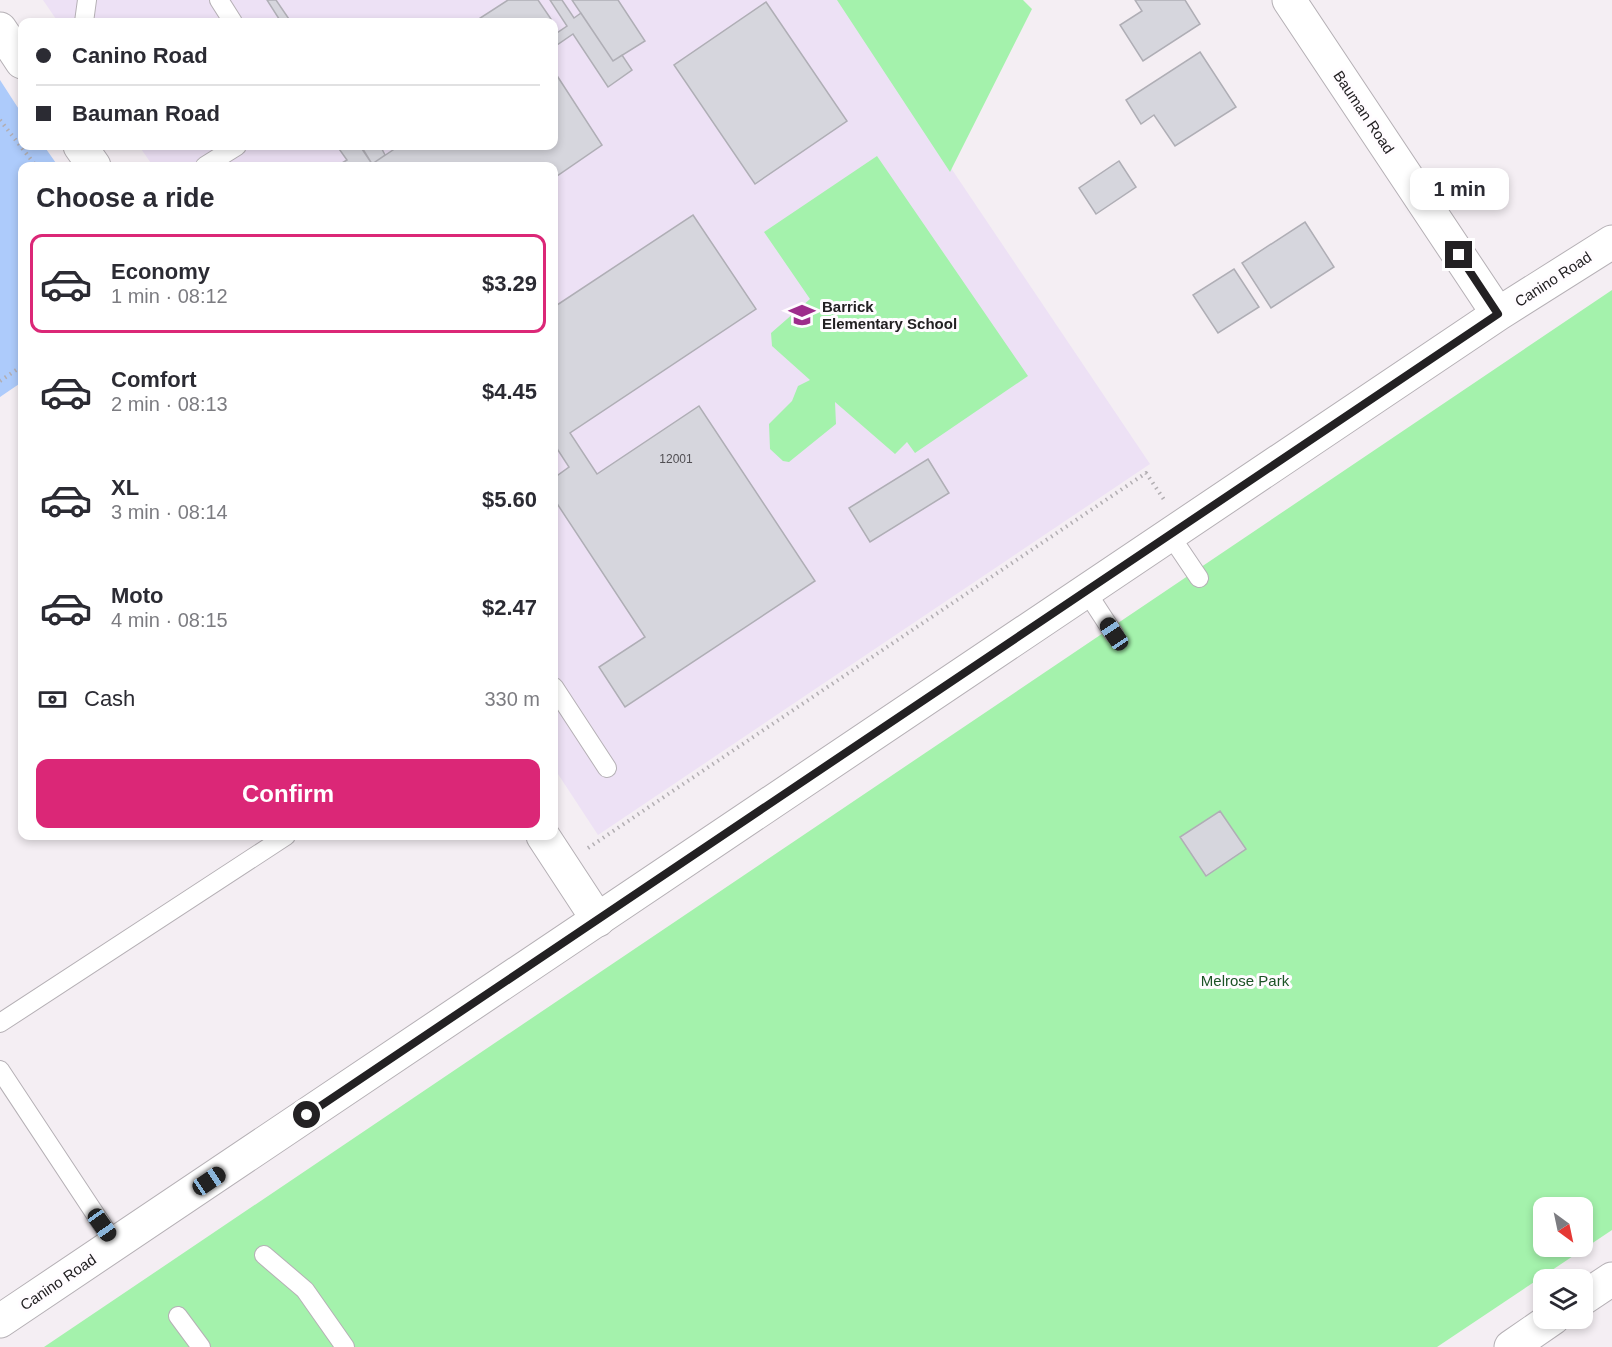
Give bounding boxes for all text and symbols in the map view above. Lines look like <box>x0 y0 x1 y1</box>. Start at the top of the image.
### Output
text: Canino Road <box>72 43 208 68</box>
street label: Bauman Road <box>1330 67 1398 157</box>
text: Bauman Road <box>72 101 220 126</box>
callout: 1 min <box>1410 168 1508 210</box>
text: 1 min <box>1433 178 1486 200</box>
text: Choose a ride <box>36 183 215 213</box>
route end <box>1445 241 1472 268</box>
street label: Canino Road <box>1512 248 1594 310</box>
icon: car <box>39 257 93 311</box>
text: Economy <box>111 259 210 284</box>
text: $3.29 <box>482 271 537 296</box>
text: 1 min · 08:12 <box>111 285 228 307</box>
place label: Barrick Elementary School <box>822 298 957 332</box>
school or university icon: Barrick Elementary School <box>787 300 817 330</box>
icon: car <box>39 365 93 419</box>
text: Comfort <box>111 367 197 392</box>
text: $4.45 <box>482 379 537 404</box>
text: 2 min · 08:13 <box>111 393 228 415</box>
house number: 12001 <box>659 452 693 466</box>
icon: car <box>39 473 93 527</box>
text: XL <box>111 475 139 500</box>
text: $5.60 <box>482 487 537 512</box>
text: 3 min · 08:14 <box>111 501 228 523</box>
icon: car <box>39 581 93 635</box>
text: Moto <box>111 583 164 608</box>
text: $2.47 <box>482 595 537 620</box>
text: 4 min · 08:15 <box>111 609 228 631</box>
car <box>1096 614 1132 654</box>
icon: cash <box>36 683 69 716</box>
text: Cash <box>84 686 135 711</box>
text: 330 m <box>484 688 540 710</box>
button: Confirm <box>36 759 540 828</box>
park label: Melrose Park <box>1201 972 1290 989</box>
route start <box>293 1101 320 1128</box>
car <box>189 1163 229 1199</box>
north arrow <box>1533 1197 1593 1257</box>
map controls <box>1533 1197 1593 1329</box>
car <box>84 1205 120 1245</box>
street label: Canino Road <box>17 1250 99 1314</box>
button: layers <box>1533 1269 1593 1329</box>

